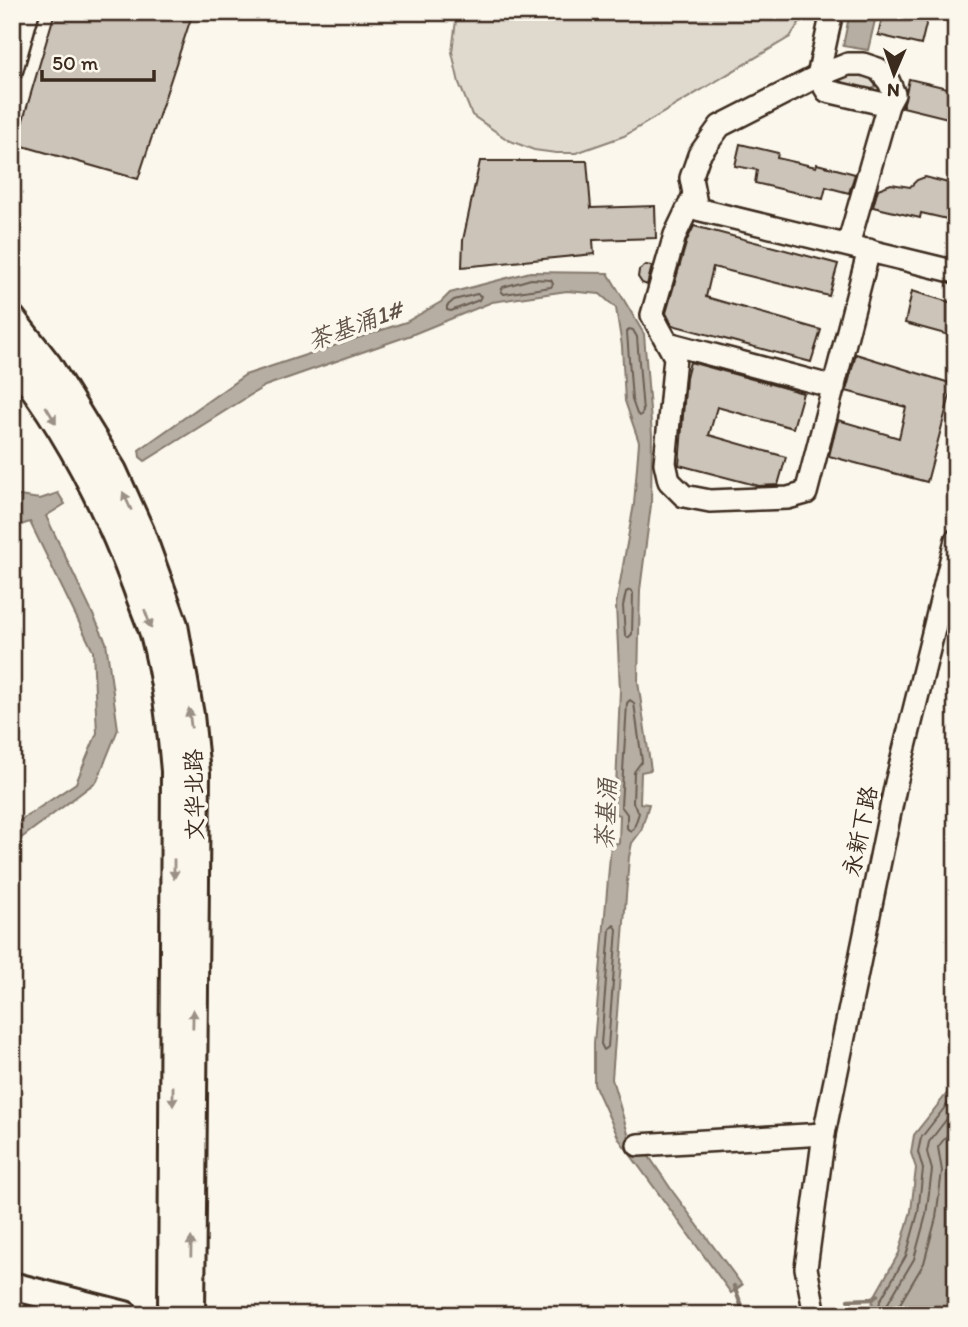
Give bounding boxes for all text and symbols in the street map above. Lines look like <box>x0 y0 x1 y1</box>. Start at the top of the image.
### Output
scale bar <box>42 38 154 82</box>
north arrow <box>860 38 930 108</box>
text: 50 m <box>52 50 99 75</box>
text: N <box>887 79 900 102</box>
water label: 茶基涌1# <box>303 293 409 355</box>
one-way arrow <box>45 405 57 424</box>
one-way arrow <box>121 491 133 511</box>
one-way arrow <box>143 609 154 630</box>
one-way arrow <box>184 707 195 729</box>
street label: 文华北路 <box>179 749 209 841</box>
water label: 茶基涌 <box>589 776 622 851</box>
street label: 永新下路 <box>837 783 883 879</box>
one-way arrow <box>168 858 180 880</box>
one-way arrow <box>188 1008 199 1030</box>
one-way arrow <box>167 1085 179 1107</box>
one-way arrow <box>185 1235 197 1257</box>

